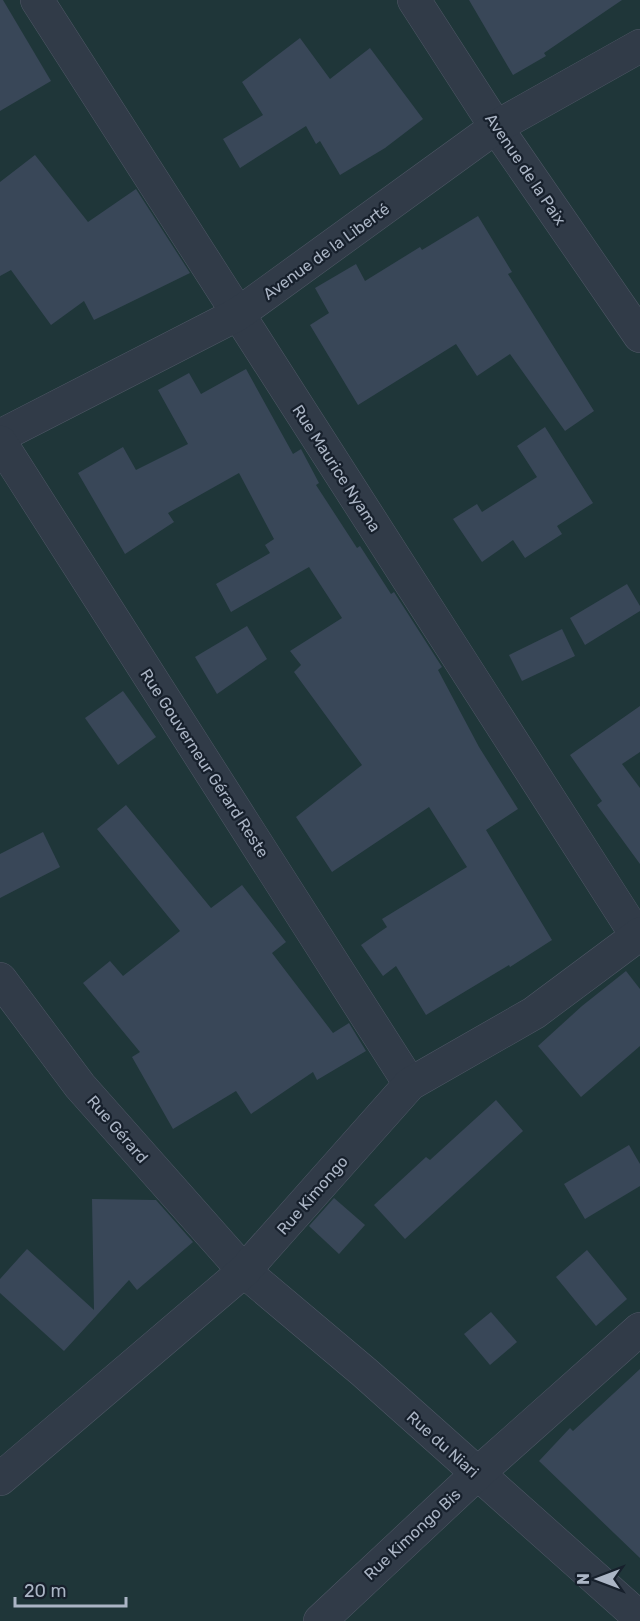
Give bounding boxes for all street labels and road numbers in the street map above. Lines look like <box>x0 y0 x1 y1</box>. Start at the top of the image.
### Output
street label: Avenue de la Paix <box>481 110 570 229</box>
street label: Avenue de la Liberté <box>259 199 393 304</box>
street label: Rue Maurice Nyama <box>288 401 385 535</box>
street label: Rue Gouverneur Gérard Reste <box>136 665 273 861</box>
street label: Rue Gérard <box>83 1092 152 1167</box>
street label: Rue Kimongo <box>273 1152 352 1239</box>
street label: Rue du Niari <box>403 1407 482 1481</box>
street label: Rue Kimongo Bis <box>360 1485 465 1584</box>

